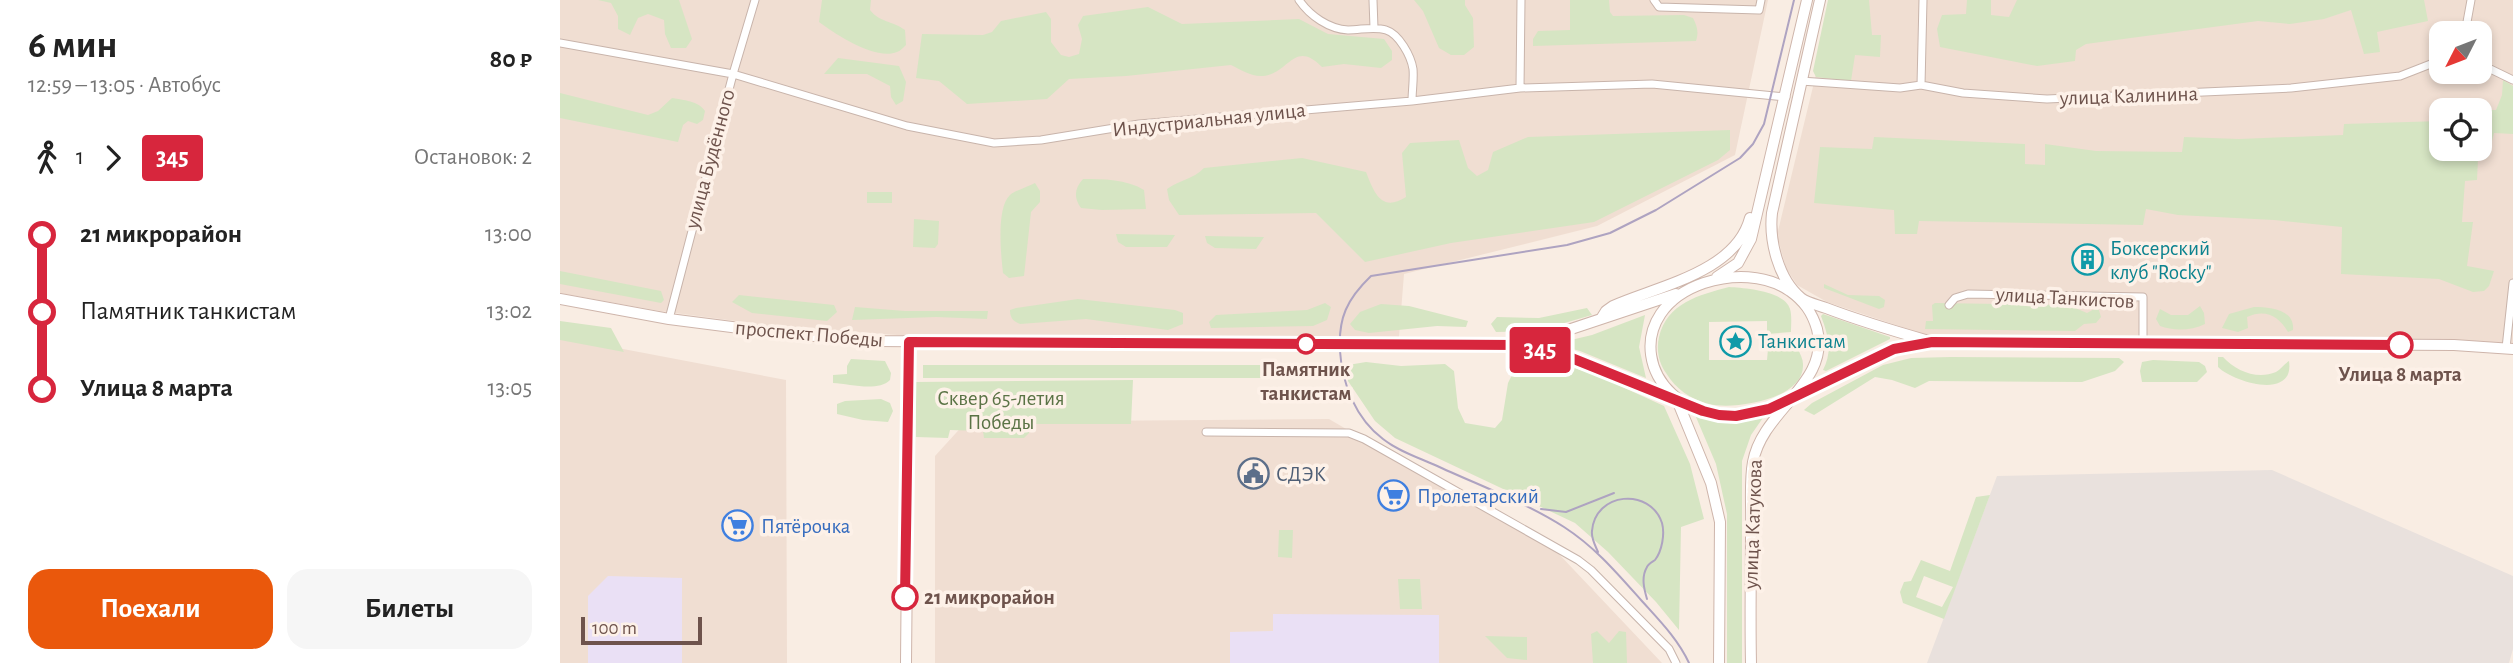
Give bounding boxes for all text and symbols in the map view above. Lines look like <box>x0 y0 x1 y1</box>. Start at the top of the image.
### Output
north arrow <box>2429 21 2492 84</box>
map controls <box>2429 21 2492 161</box>
text: 6 мин <box>28 27 117 65</box>
text: 80 ₽ <box>490 46 532 72</box>
text: 12:59 – 13:05 · Автобус <box>28 74 221 97</box>
street label: улица Калинина <box>2058 83 2199 109</box>
street label: улица Будённого <box>681 87 739 232</box>
button: locate <box>2429 98 2492 161</box>
street label: Индустриальная улица <box>1111 99 1307 141</box>
icon: walk <box>28 139 66 177</box>
icon: forward <box>94 139 132 177</box>
text: 1 <box>76 146 84 169</box>
text: 345 <box>156 146 189 170</box>
text: Остановок: 2 <box>414 146 532 169</box>
text: 21 микрорайон <box>80 221 242 247</box>
text: 13:00 <box>485 223 532 246</box>
place label: Боксерский клуб "Rocky" <box>2110 238 2212 283</box>
building icon: Боксерский клуб "Rocky" <box>2070 243 2104 277</box>
street label: улица Танкистов <box>1994 284 2135 312</box>
text: Памятник танкистам <box>80 298 296 324</box>
text: 13:02 <box>487 300 532 323</box>
street label: проспект Победы <box>734 317 884 351</box>
place icon: Танкистам <box>1718 324 1752 358</box>
line badge: 345 <box>1500 327 1580 373</box>
place label: Танкистам <box>1758 331 1846 352</box>
marker: Улица 8 марта <box>2387 332 2413 358</box>
marker: Памятник танкистам <box>1296 334 1316 354</box>
text: 345 <box>1524 338 1556 362</box>
place label: Памятник танкистам <box>1259 359 1352 404</box>
place label: Улица 8 марта <box>2338 364 2462 385</box>
text: Улица 8 марта <box>80 375 233 401</box>
text: 13:05 <box>488 377 532 400</box>
park label: Сквер 65-летия Победы <box>937 388 1065 433</box>
public building icon: СДЭК <box>1236 457 1270 491</box>
street label: улица Катукова <box>1740 458 1766 590</box>
place label: СДЭК <box>1276 464 1326 485</box>
supermarket icon: Пролетарский <box>1377 479 1411 513</box>
place label: Пролетарский <box>1417 486 1539 507</box>
supermarket icon: Пятёрочка <box>721 509 755 543</box>
place label: Пятёрочка <box>761 516 851 537</box>
button: Поехали <box>28 569 273 649</box>
button: Билеты <box>287 569 532 649</box>
marker: 21 микрорайон <box>892 584 918 610</box>
place label: 21 микрорайон <box>924 587 1055 608</box>
scale bar <box>581 614 702 646</box>
text: 100 m <box>592 619 637 638</box>

